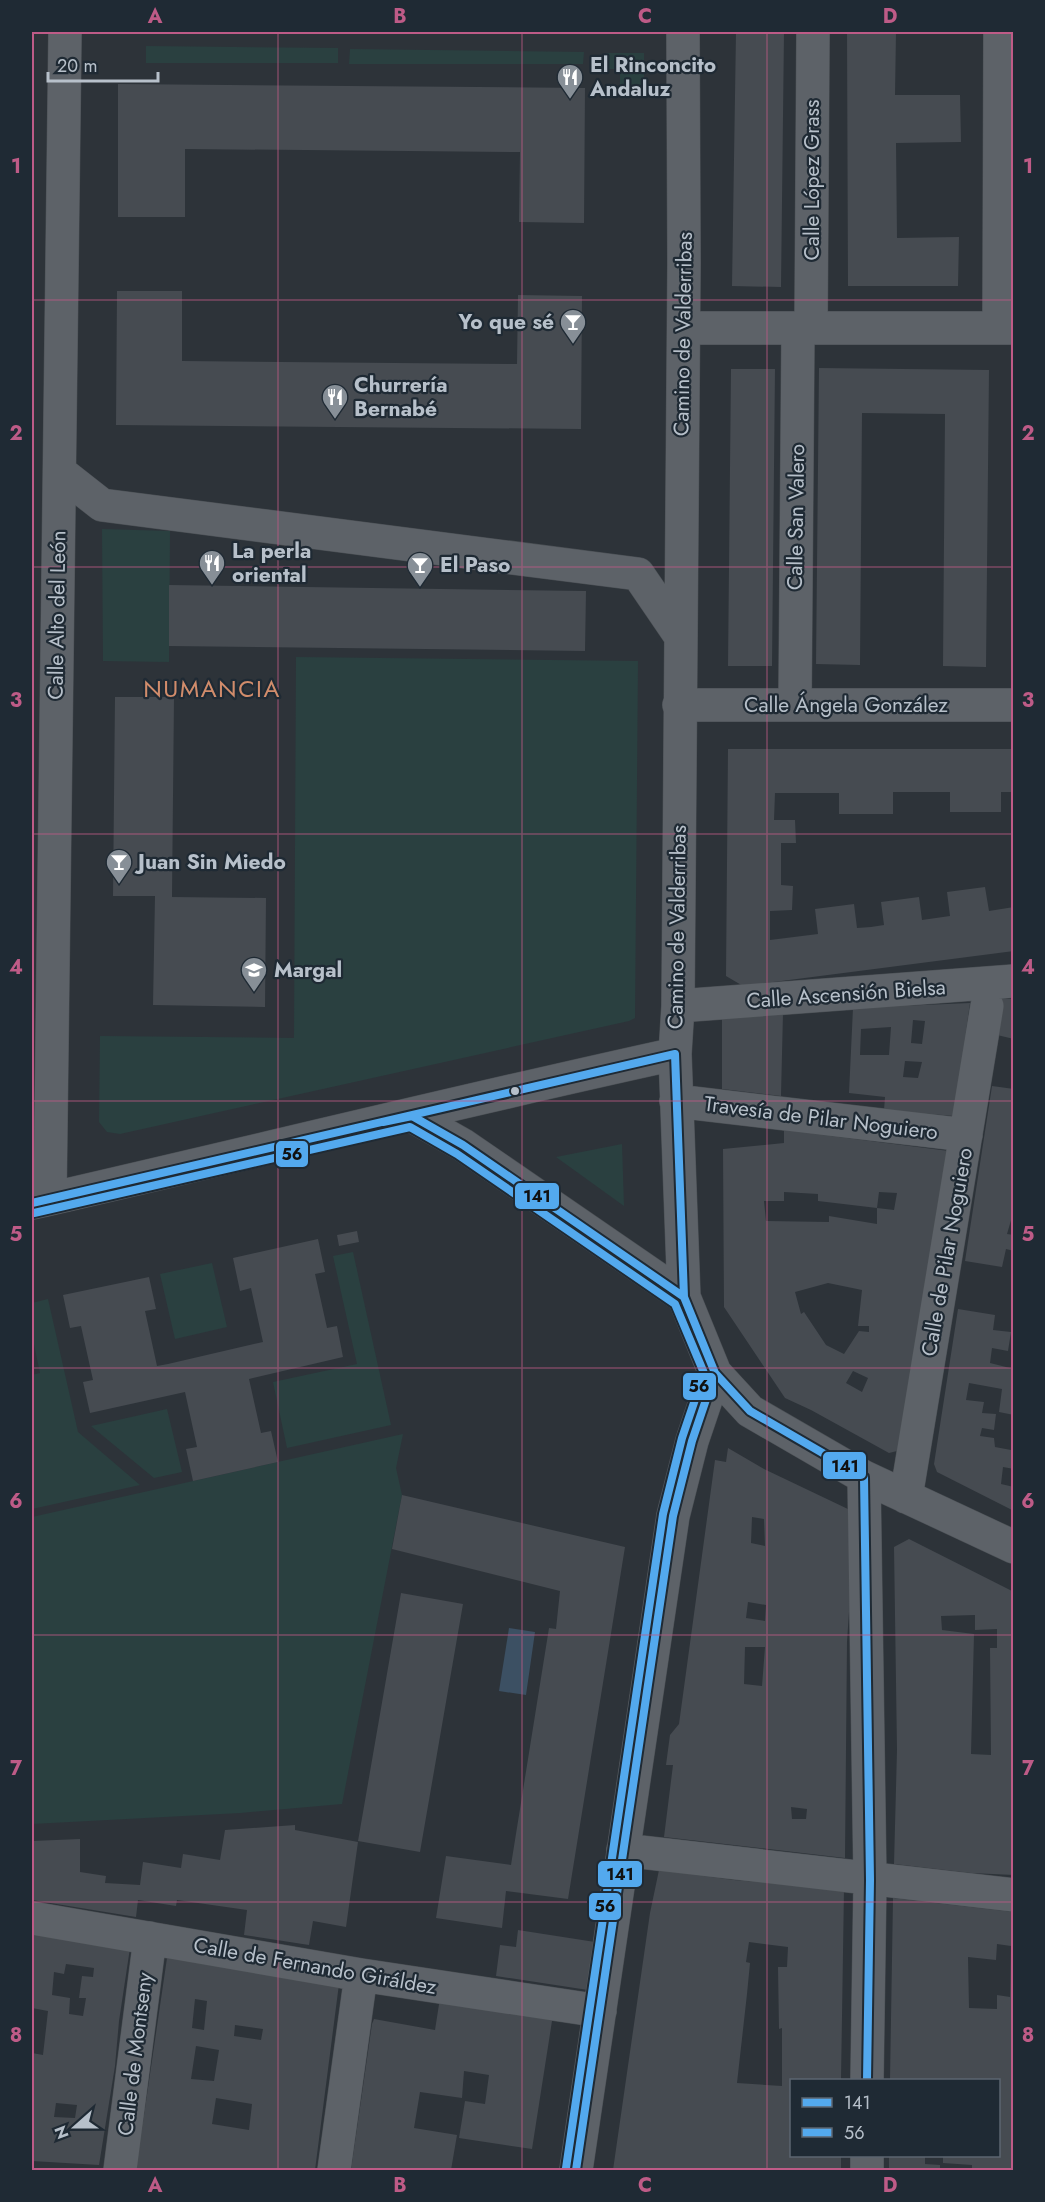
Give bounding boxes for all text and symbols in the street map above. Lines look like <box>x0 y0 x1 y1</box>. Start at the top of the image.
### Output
text: A <box>147 2 163 31</box>
text: B <box>393 2 407 31</box>
text: C <box>638 2 652 31</box>
text: D <box>883 2 897 31</box>
scale bar <box>48 45 158 83</box>
place label: El Rinconcito Andaluz <box>589 50 716 104</box>
text: 20 m <box>57 53 97 79</box>
restaurant icon: El Rinconcito Andaluz <box>555 62 585 100</box>
street label: Calle López Grass <box>797 99 827 261</box>
text: 1 <box>11 152 21 181</box>
text: 1 <box>1023 152 1033 181</box>
street label: Camino de Valderribas <box>666 232 700 436</box>
place label: Yo que sé <box>458 307 554 337</box>
bar icon: Yo que sé <box>558 307 588 345</box>
place label: Churrería Bernabé <box>354 370 447 424</box>
restaurant icon: Churrería Bernabé <box>320 382 350 420</box>
text: 2 <box>9 419 23 448</box>
text: 2 <box>1021 419 1035 448</box>
street label: Calle San Valero <box>780 444 812 590</box>
street label: Calle Alto del León <box>41 530 73 700</box>
place label: La perla oriental <box>232 536 311 590</box>
restaurant icon: La perla oriental <box>197 548 227 586</box>
bar icon: El Paso <box>405 550 435 588</box>
place label: El Paso <box>440 550 510 580</box>
district label: NUMANCIA <box>143 671 281 706</box>
text: 3 <box>10 686 22 715</box>
text: 3 <box>1022 686 1034 715</box>
street label: Calle Ángela González <box>744 690 948 720</box>
street label: Camino de Valderribas <box>660 825 694 1029</box>
bar icon: Juan Sin Miedo <box>104 847 134 885</box>
place label: Juan Sin Miedo <box>134 847 286 877</box>
text: 4 <box>9 953 23 982</box>
text: 4 <box>1021 953 1035 982</box>
school or university icon: Margal <box>239 955 269 993</box>
place label: Margal <box>274 955 342 985</box>
street label: Calle Ascensión Bielsa <box>745 972 947 1016</box>
unlabelled marker <box>509 1085 521 1097</box>
street label: Travesía de Pilar Noguiero <box>702 1089 940 1147</box>
line badge: 56 <box>275 1140 309 1168</box>
text: 56 <box>281 1143 303 1166</box>
street label: Calle de Pilar Noguiero <box>914 1145 980 1359</box>
line badge: 141 <box>514 1182 560 1210</box>
text: 141 <box>523 1185 551 1208</box>
text: 5 <box>10 1220 23 1249</box>
text: 5 <box>1022 1220 1035 1249</box>
line badge: 56 <box>682 1372 717 1401</box>
text: 56 <box>688 1375 710 1398</box>
line badge: 141 <box>822 1451 867 1480</box>
text: 141 <box>831 1455 859 1478</box>
text: 6 <box>9 1487 23 1516</box>
text: 6 <box>1021 1487 1035 1516</box>
text: 7 <box>10 1754 23 1783</box>
text: 7 <box>1022 1754 1035 1783</box>
line badge: 141 <box>597 1860 643 1888</box>
text: 141 <box>606 1863 634 1886</box>
line badge: 56 <box>588 1892 622 1921</box>
text: 56 <box>594 1895 616 1918</box>
street label: Calle de Fernando Giráldez <box>191 1930 439 2002</box>
street label: Calle de Montseny <box>110 1970 160 2137</box>
text: 8 <box>10 2021 22 2050</box>
text: 8 <box>1022 2021 1034 2050</box>
legend <box>790 2079 1000 2157</box>
text: 141 <box>844 2090 871 2116</box>
north arrow <box>45 2097 105 2157</box>
text: 56 <box>844 2120 865 2146</box>
text: N <box>48 2122 74 2142</box>
text: A <box>147 2171 163 2200</box>
text: B <box>393 2171 407 2200</box>
text: C <box>638 2171 652 2200</box>
text: D <box>883 2171 897 2200</box>

